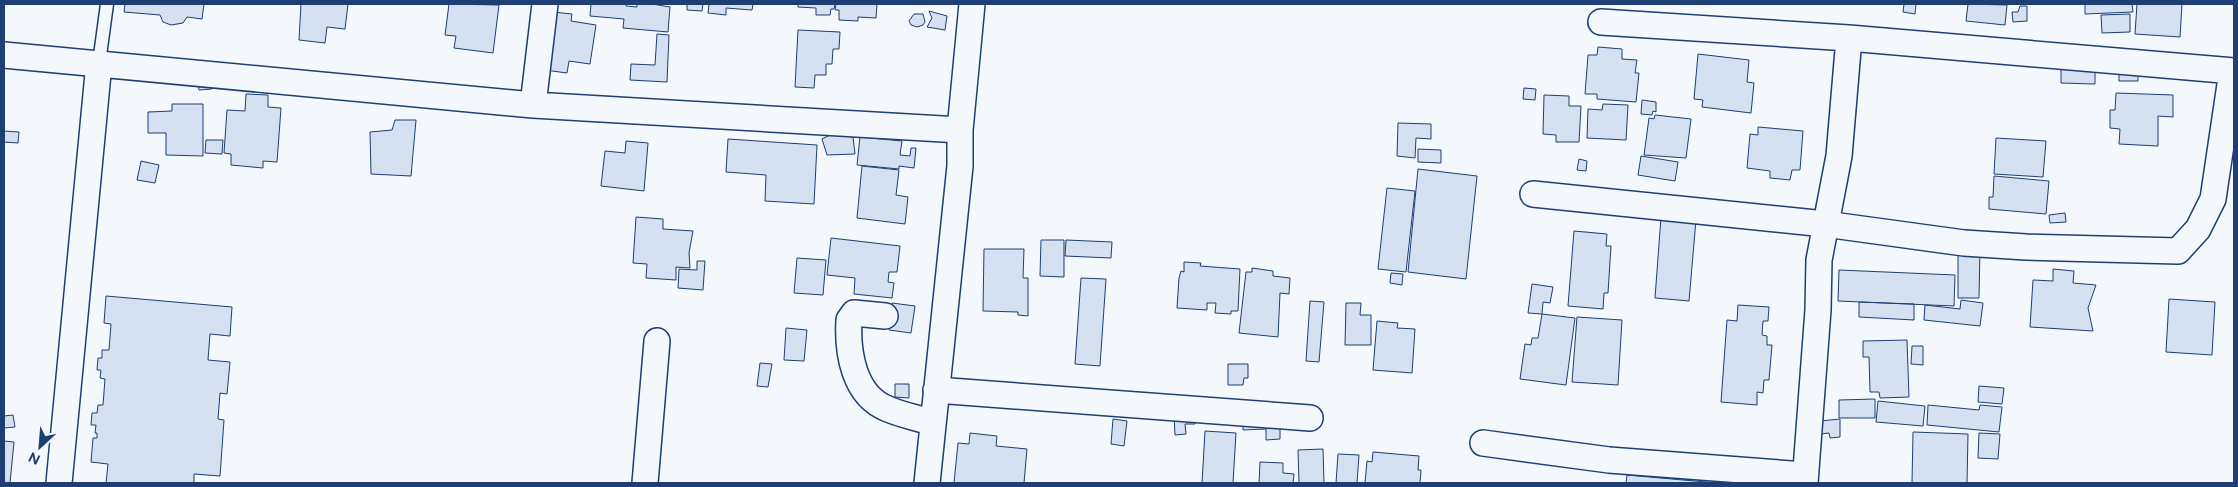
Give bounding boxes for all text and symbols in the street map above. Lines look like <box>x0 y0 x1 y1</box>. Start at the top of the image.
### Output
north arrow <box>15 422 65 472</box>
text: N <box>26 448 43 468</box>

